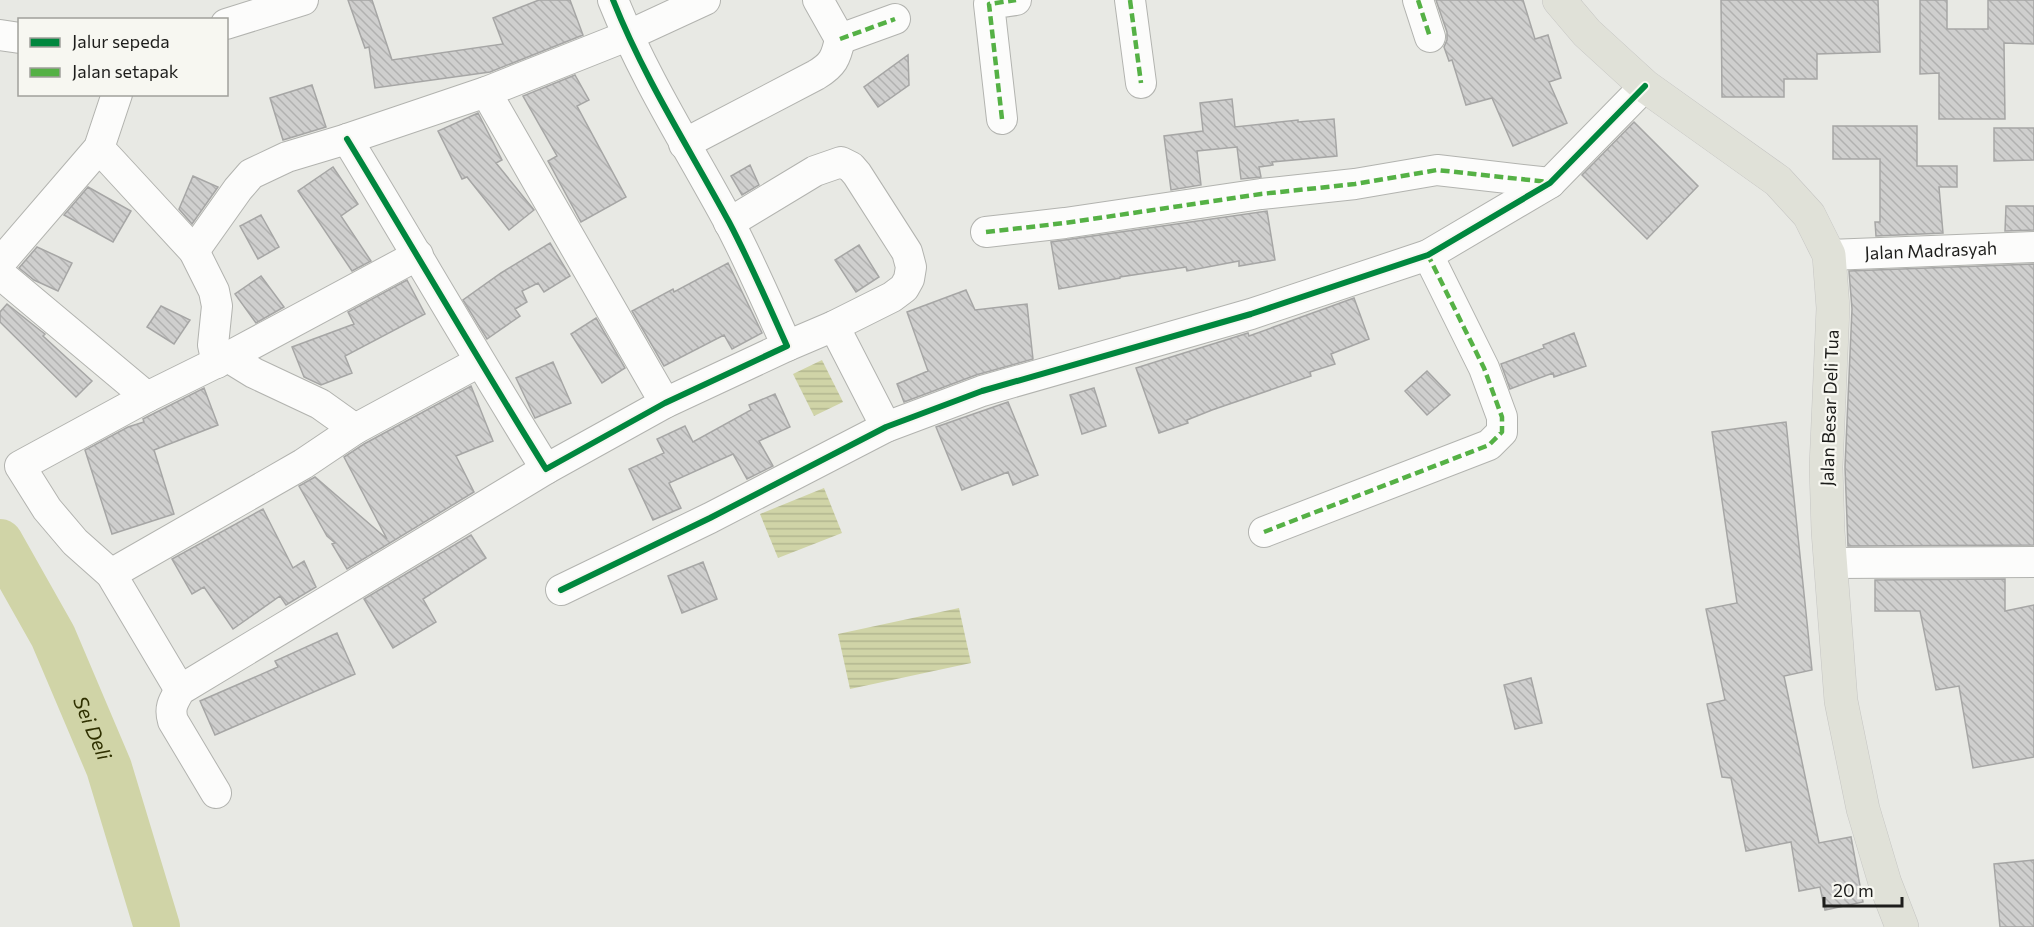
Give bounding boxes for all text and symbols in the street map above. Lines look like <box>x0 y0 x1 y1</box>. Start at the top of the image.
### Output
legend <box>18 18 228 96</box>
text: Jalur sepeda <box>72 30 170 52</box>
text: Jalan setapak <box>72 60 179 82</box>
street label: Jalan Madrasyah <box>1864 236 1998 264</box>
street label: Jalan Besar Deli Tua <box>1815 329 1843 487</box>
water label: Sei Deli <box>69 692 117 764</box>
scale bar <box>1824 870 1902 908</box>
text: 20 m <box>1833 879 1874 901</box>

